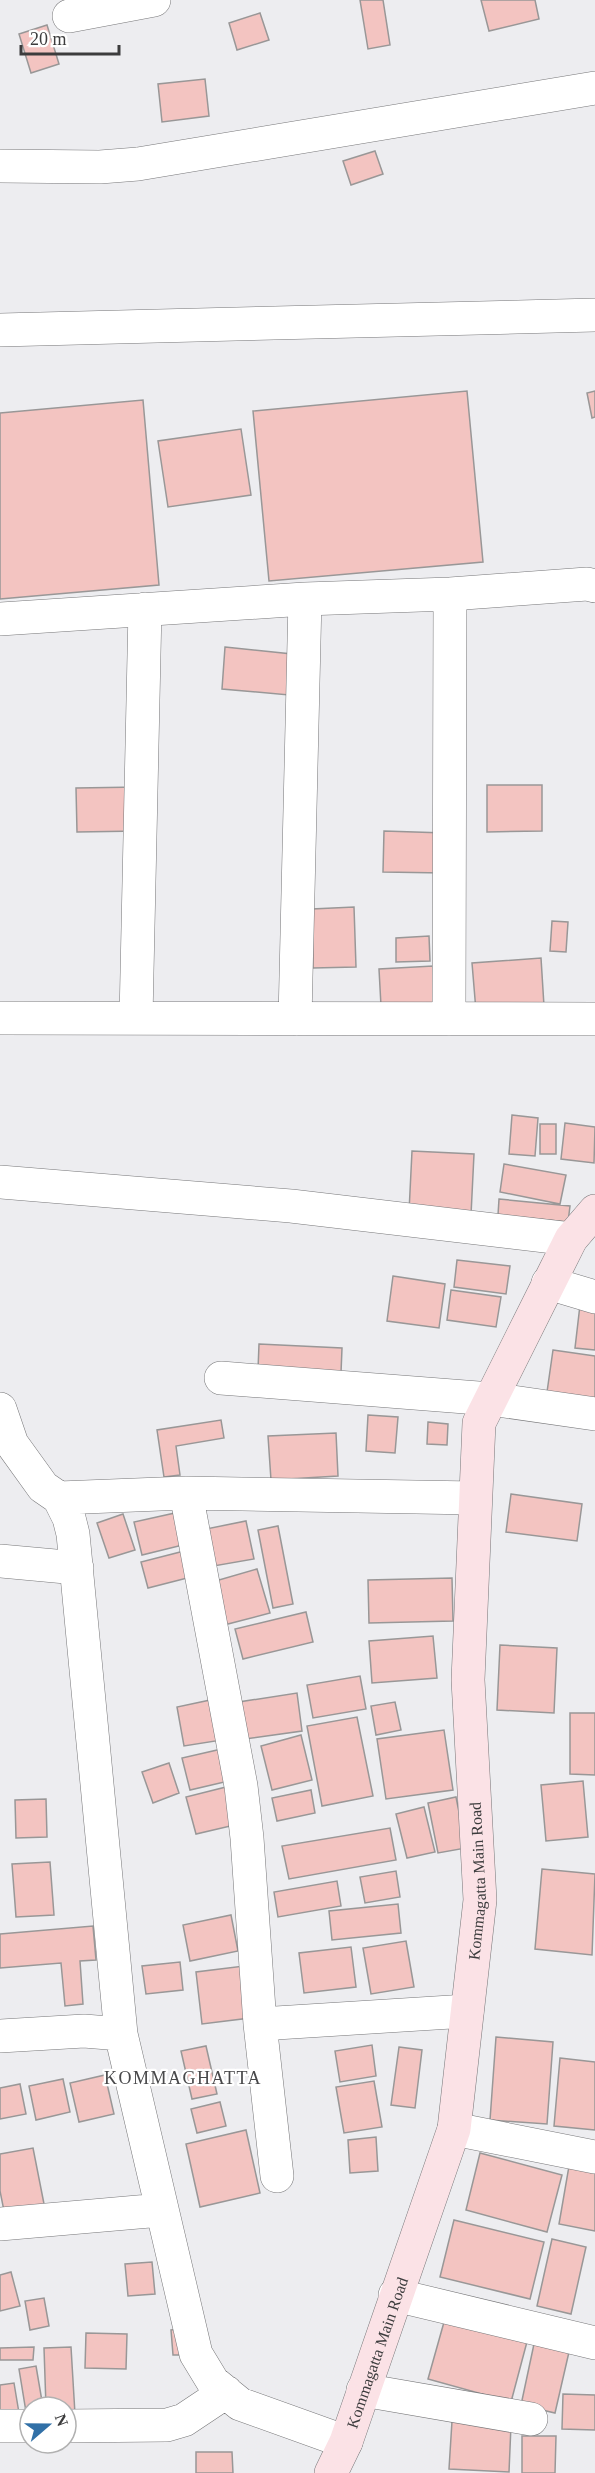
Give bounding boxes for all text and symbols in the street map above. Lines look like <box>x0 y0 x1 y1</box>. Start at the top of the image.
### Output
scale bar <box>21 18 118 56</box>
text: 20 m <box>30 29 67 49</box>
street label: Kommagatta Main Road <box>465 1802 489 1961</box>
district label: KOMMAGHATTA <box>104 2068 262 2088</box>
street label: Kommagatta Main Road <box>343 2275 411 2430</box>
north arrow <box>18 2395 78 2455</box>
text: N <box>52 2412 72 2429</box>

